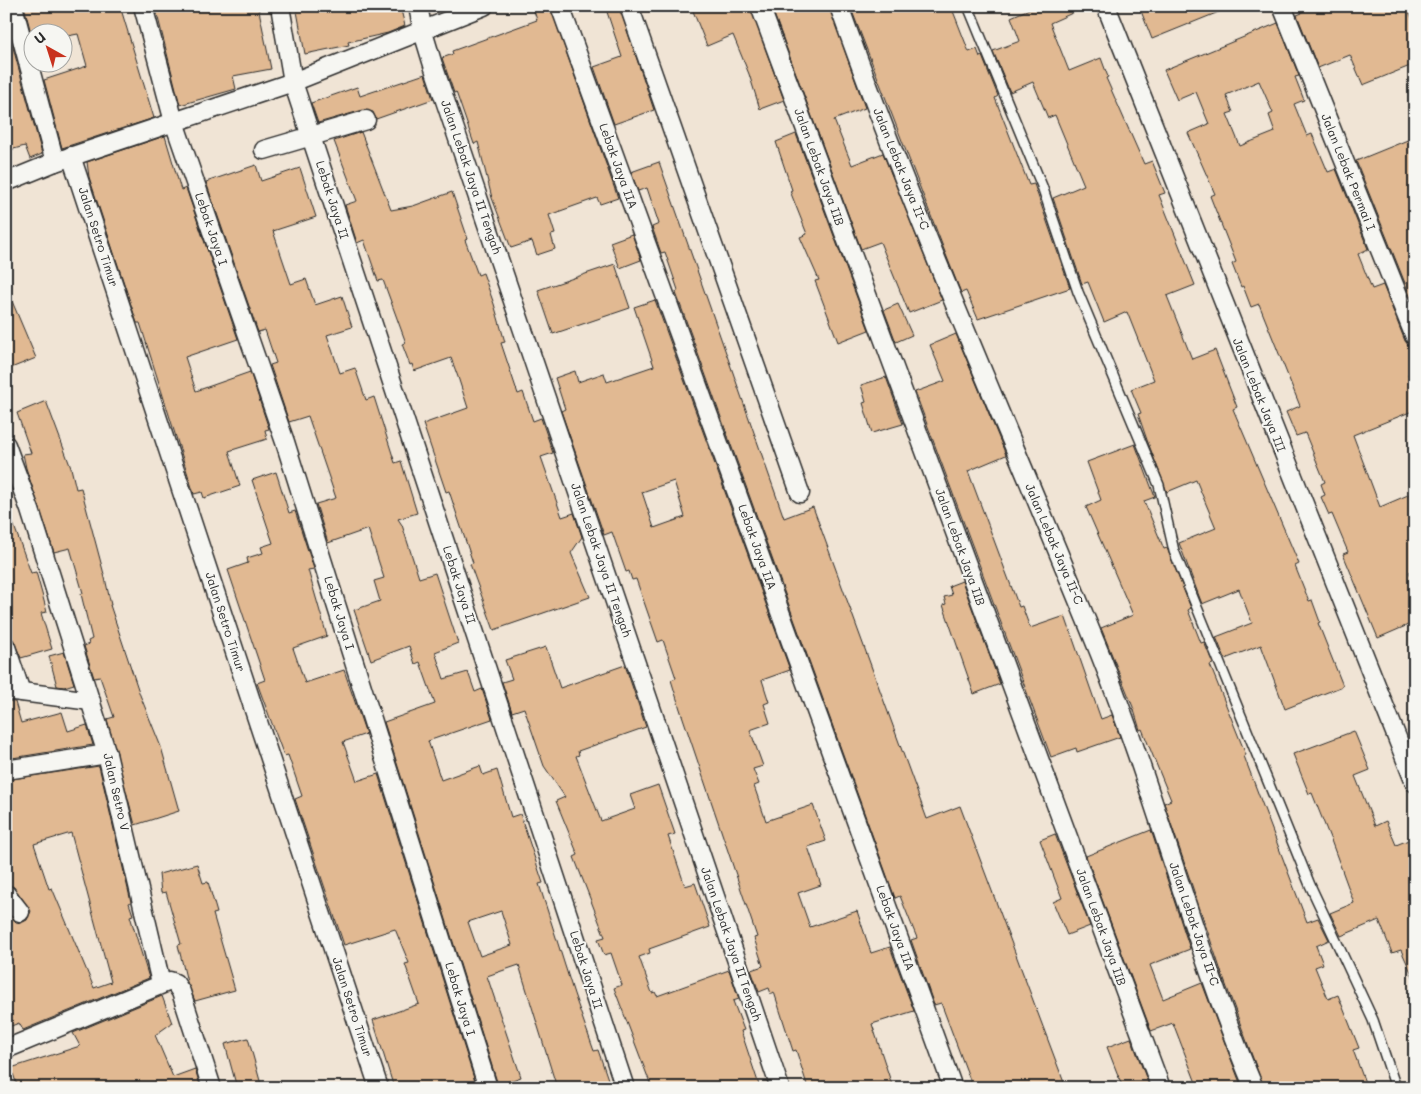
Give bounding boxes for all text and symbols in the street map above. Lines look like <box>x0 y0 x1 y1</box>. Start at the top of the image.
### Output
north arrow <box>22 22 72 72</box>
text: U <box>30 27 49 48</box>
street label: Jalan Lebak Jaya II Tengah <box>438 97 506 256</box>
street label: Jalan Lebak Jaya II-C <box>870 105 934 232</box>
street label: Jalan Lebak Jaya IIB <box>791 106 849 228</box>
street label: Jalan Lebak Permai I <box>1318 111 1380 232</box>
street label: Lebak Jaya IIA <box>596 121 642 210</box>
street label: Lebak Jaya II <box>313 159 353 241</box>
street label: Jalan Setro Timur <box>75 185 123 289</box>
street label: Lebak Jaya I <box>192 190 232 267</box>
street label: Jalan Lebak Jaya III <box>1230 335 1290 454</box>
street label: Jalan Lebak Jaya II Tengah <box>568 480 636 639</box>
street label: Jalan Lebak Jaya II-C <box>1022 481 1088 607</box>
street label: Jalan Lebak Jaya IIB <box>932 486 990 608</box>
street label: Lebak Jaya IIA <box>735 502 781 591</box>
street label: Lebak Jaya II <box>440 544 480 626</box>
street label: Jalan Setro Timur <box>202 570 250 674</box>
street label: Lebak Jaya I <box>321 574 359 651</box>
street label: Jalan Setro V <box>100 751 134 832</box>
street label: Jalan Lebak Jaya II-C <box>1166 860 1224 988</box>
street label: Jalan Lebak Jaya II Tengah <box>698 864 766 1023</box>
street label: Jalan Lebak Jaya IIB <box>1073 866 1131 988</box>
street label: Lebak Jaya IIA <box>873 883 919 972</box>
street label: Lebak Jaya II <box>567 929 607 1011</box>
street label: Jalan Setro Timur <box>329 955 377 1059</box>
street label: Lebak Jaya I <box>442 960 480 1037</box>

